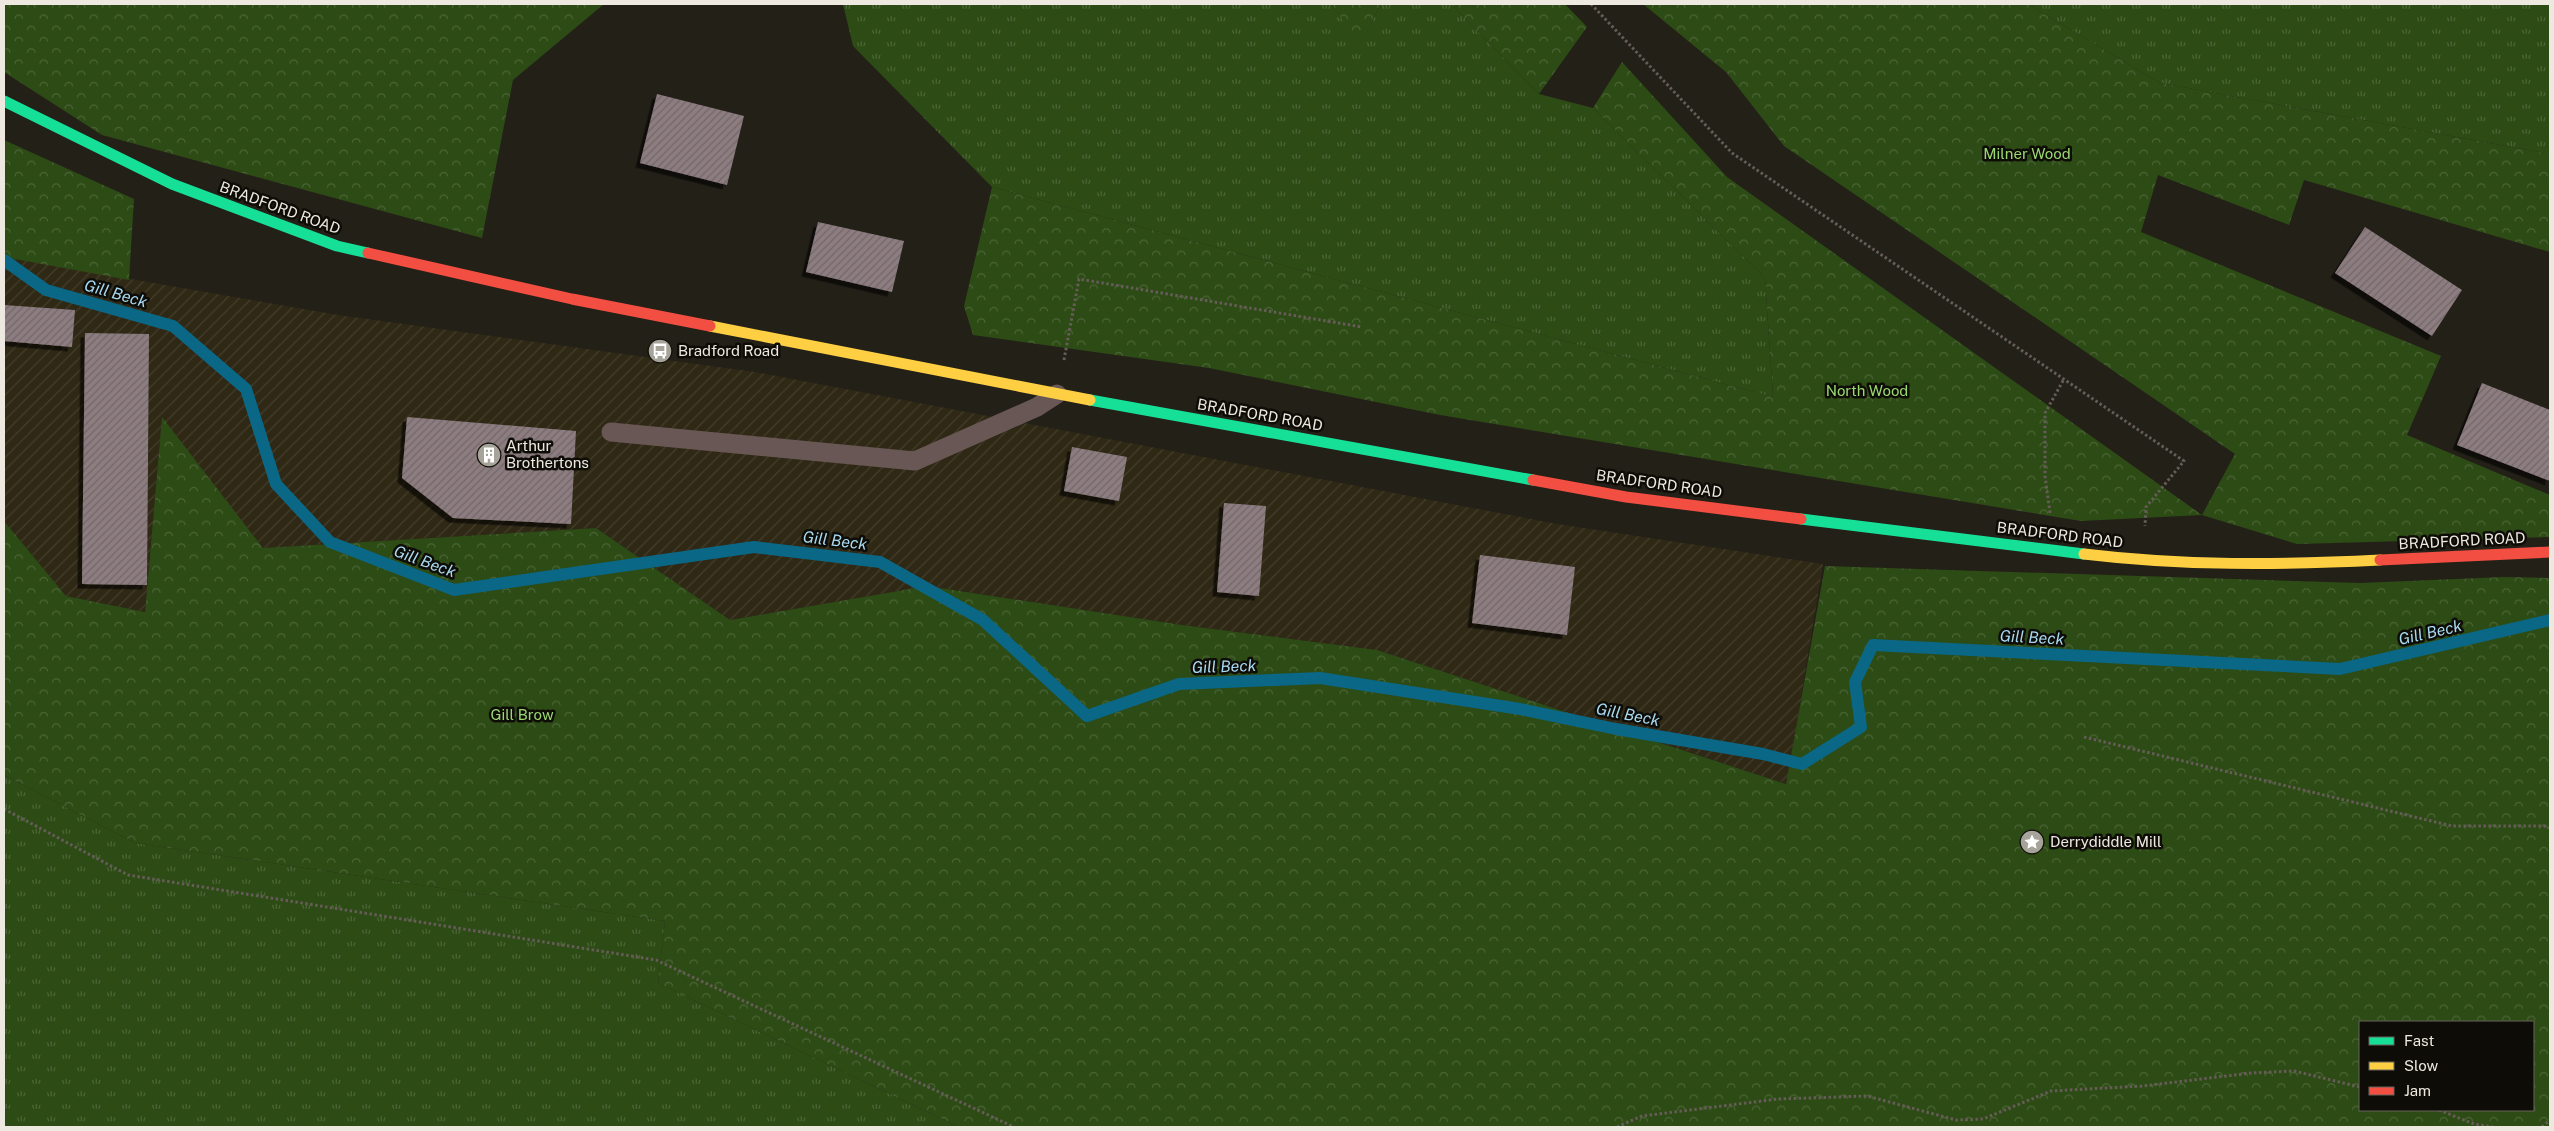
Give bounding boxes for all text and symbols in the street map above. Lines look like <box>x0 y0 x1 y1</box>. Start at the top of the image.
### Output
park label: Milner Wood <box>1983 145 2071 162</box>
street label: BRADFORD ROAD <box>218 178 343 237</box>
water label: Gill Beck <box>82 275 150 312</box>
bus stop icon: Bradford Road <box>647 338 673 364</box>
place label: Bradford Road <box>678 342 779 359</box>
park label: North Wood <box>1826 382 1908 399</box>
street label: BRADFORD ROAD <box>1196 395 1324 434</box>
place label: Arthur Brothertons <box>506 437 589 471</box>
building icon: Arthur Brothertons <box>476 442 502 468</box>
street label: BRADFORD ROAD <box>1595 466 1723 501</box>
street label: BRADFORD ROAD <box>1996 518 2124 551</box>
water label: Gill Beck <box>802 527 868 554</box>
street label: BRADFORD ROAD <box>2398 529 2526 552</box>
water label: Gill Beck <box>391 542 459 582</box>
water label: Gill Beck <box>2397 616 2464 649</box>
water label: Gill Beck <box>1999 626 2065 649</box>
water label: Gill Beck <box>1191 656 1257 677</box>
water label: Gill Beck <box>1594 699 1662 730</box>
park label: Gill Brow <box>490 706 554 723</box>
place icon: Derrydiddle Mill <box>2019 829 2045 855</box>
place label: Derrydiddle Mill <box>2050 833 2162 850</box>
legend <box>2359 1021 2534 1111</box>
text: Fast <box>2404 1032 2434 1049</box>
text: Slow <box>2404 1057 2439 1074</box>
text: Jam <box>2404 1082 2431 1099</box>

